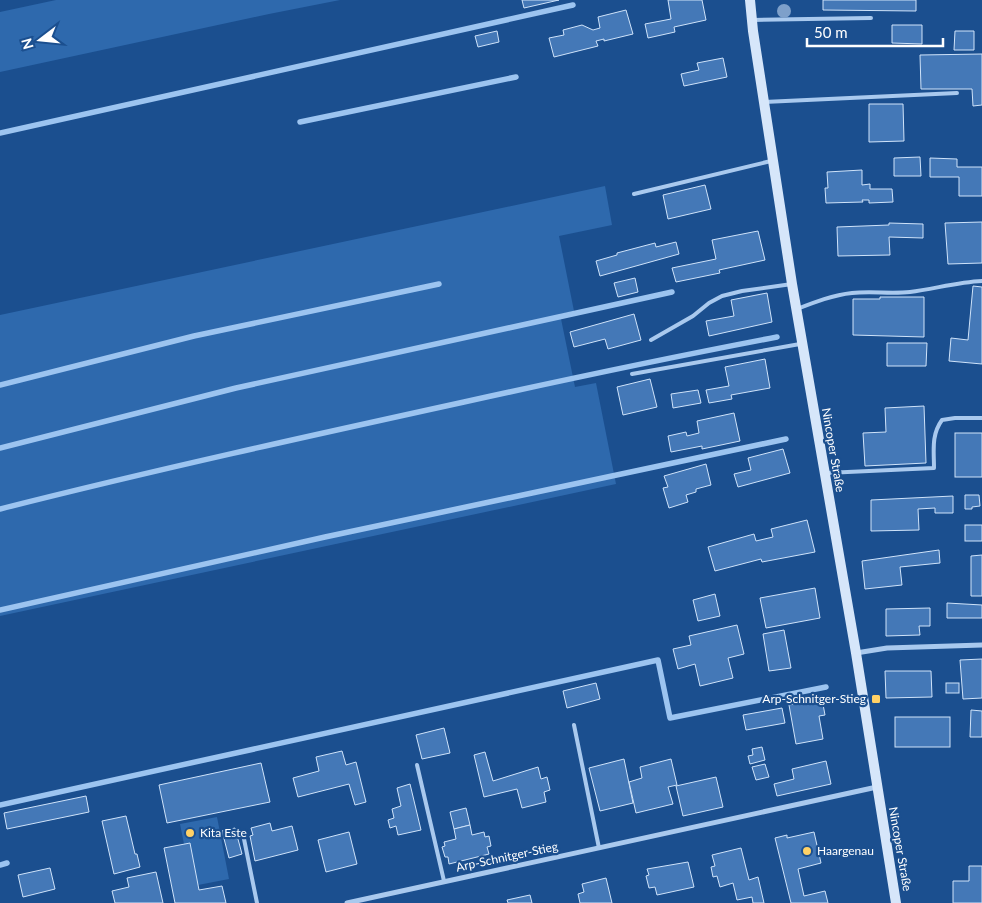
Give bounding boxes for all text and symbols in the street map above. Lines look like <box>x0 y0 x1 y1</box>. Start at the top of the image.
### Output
north arrow <box>15 15 65 65</box>
scale bar <box>807 15 943 47</box>
text: 50 m <box>814 23 848 41</box>
text: N <box>17 36 37 51</box>
street label: Nincoper Straße <box>819 407 848 493</box>
place label: Arp-Schnitger-Stieg <box>762 691 866 706</box>
marker: Arp-Schnitger-Stieg <box>870 693 882 705</box>
street label: Nincoper Straße <box>886 806 915 892</box>
place label: Kita Este <box>200 825 247 840</box>
marker: Kita Este <box>184 827 196 839</box>
street label: Arp-Schnitger-Stieg <box>455 838 559 875</box>
place label: Haargenau <box>817 843 874 858</box>
marker: Haargenau <box>801 845 813 857</box>

